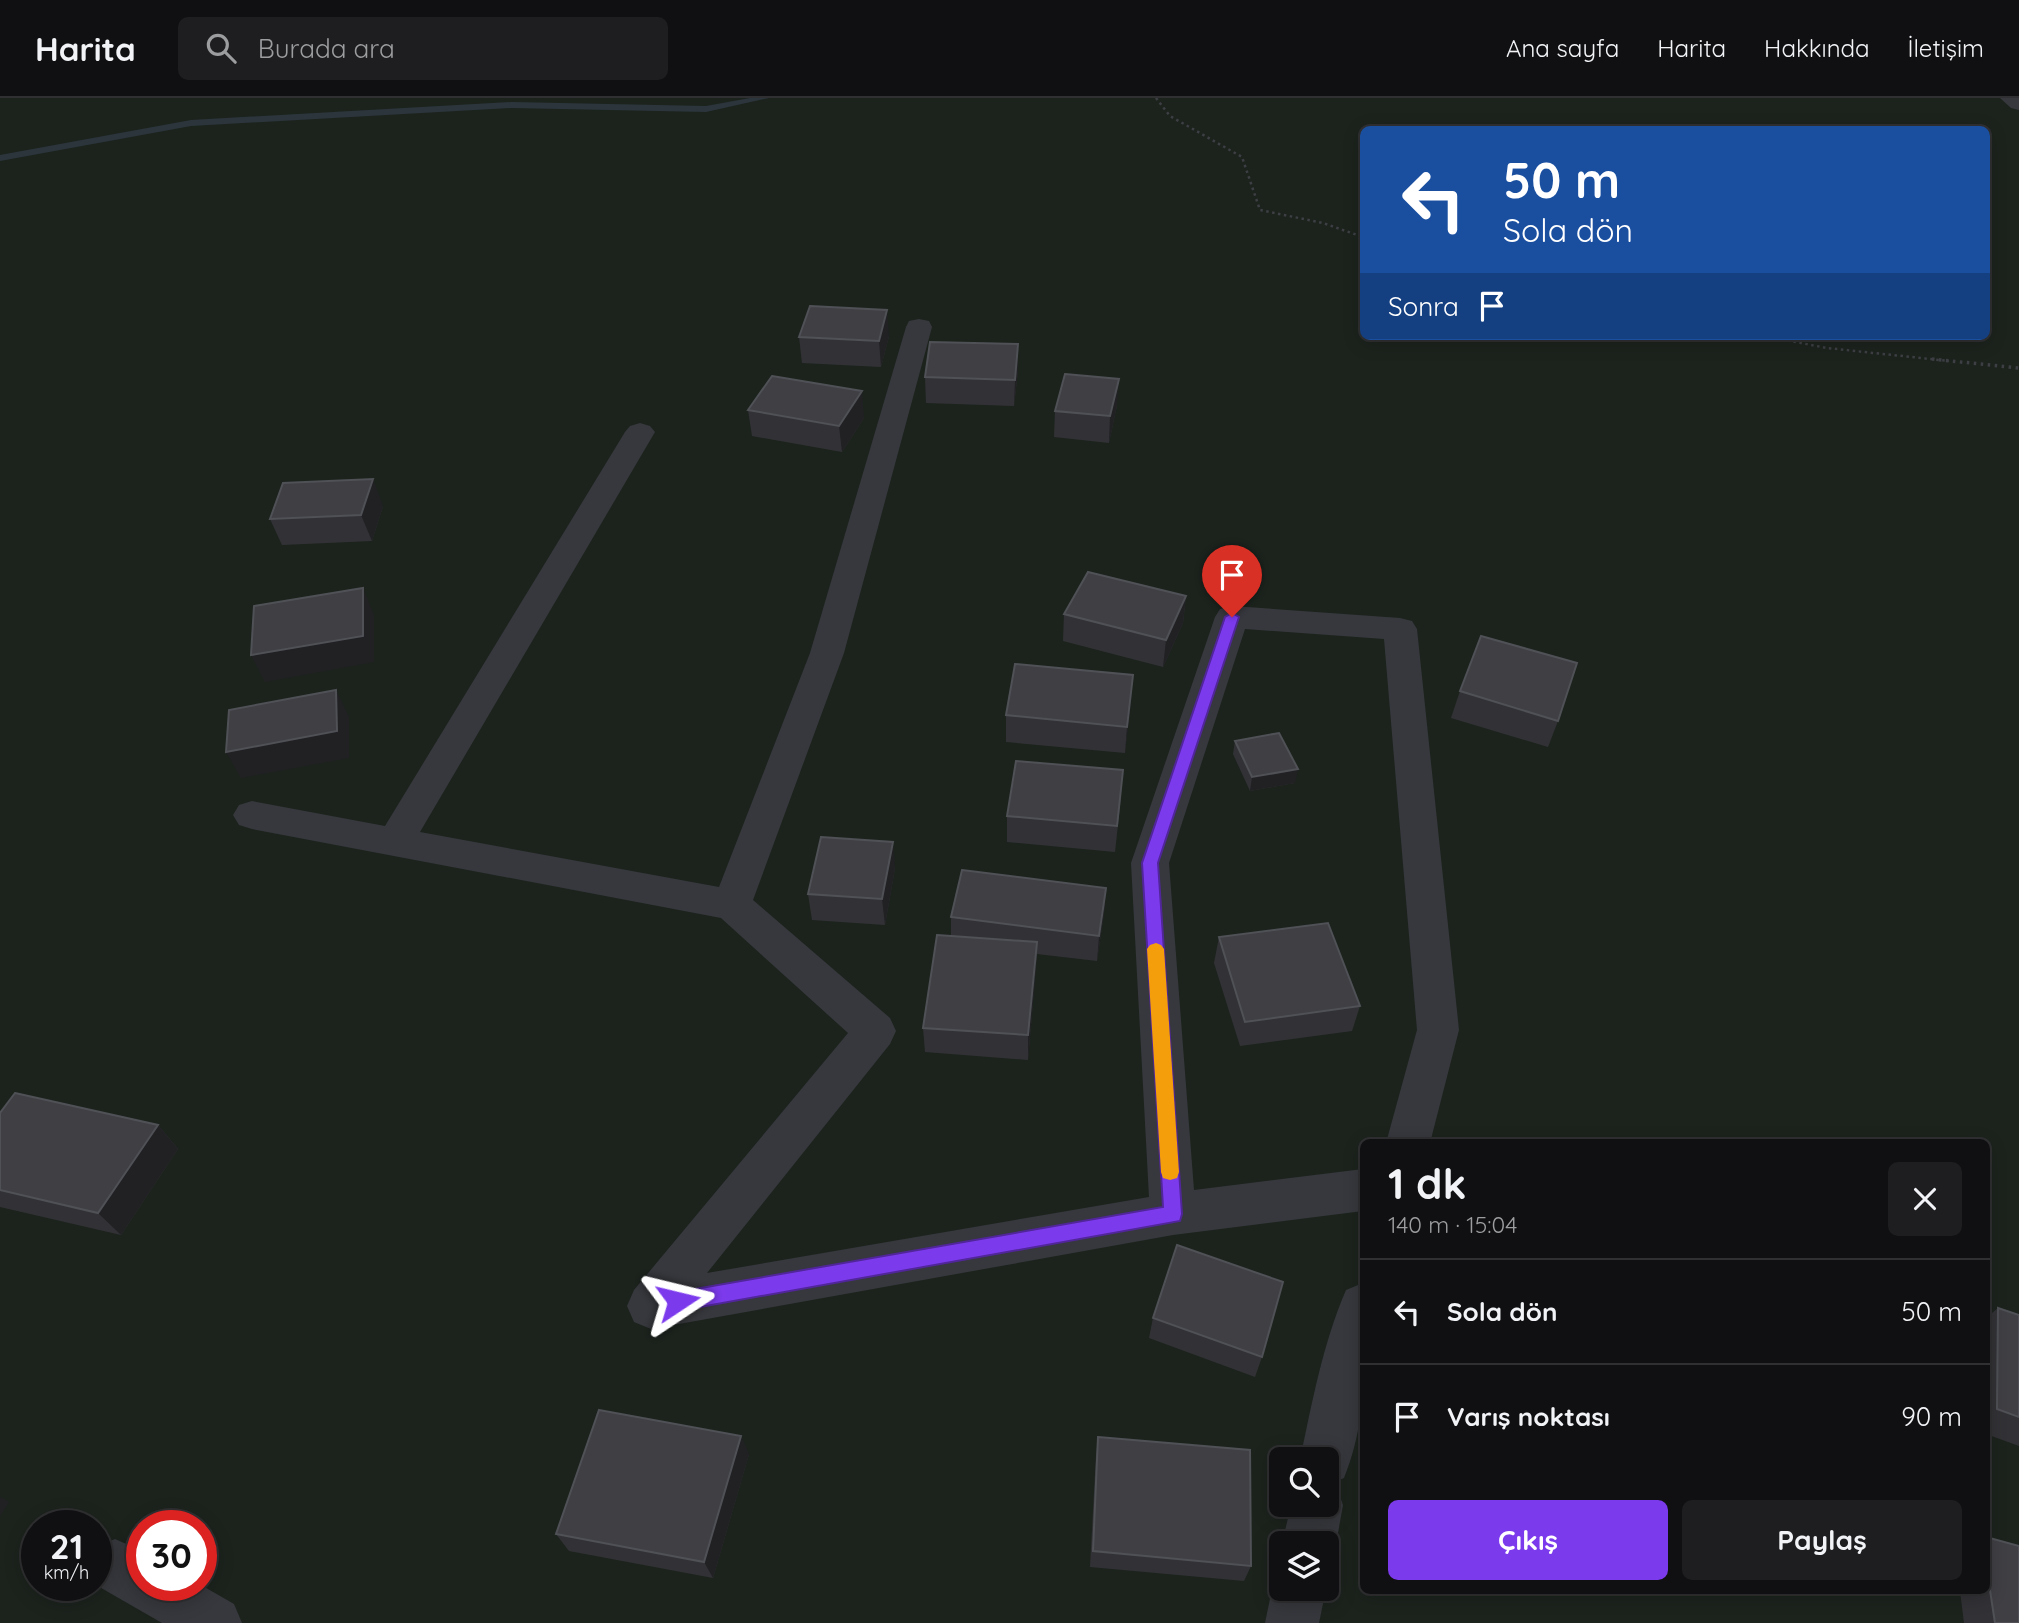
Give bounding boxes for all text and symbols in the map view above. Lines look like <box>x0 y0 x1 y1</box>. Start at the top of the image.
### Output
search box <box>178 17 668 80</box>
text: Harita <box>35 28 136 69</box>
icon: search <box>202 29 240 67</box>
text: Burada ara <box>258 32 395 65</box>
text: Ana sayfa <box>1506 33 1619 63</box>
text: Harita <box>1657 33 1726 63</box>
text: Hakkında <box>1764 33 1870 63</box>
text: İletişim <box>1908 33 1984 63</box>
text: 50 m <box>1503 149 1620 210</box>
icon: left <box>1388 154 1479 245</box>
text: Sola dön <box>1503 210 1633 250</box>
icon: arrive <box>1473 287 1511 325</box>
text: Sonra <box>1388 290 1459 323</box>
pin <box>1202 545 1262 617</box>
icon: arrive <box>1213 556 1251 594</box>
text: 1 dk <box>1388 1157 1466 1210</box>
button: close <box>1888 1162 1962 1236</box>
text: 140 m · 15:04 <box>1388 1210 1517 1239</box>
position arrow <box>641 1264 715 1338</box>
icon: left <box>1388 1293 1426 1331</box>
text: Sola dön <box>1447 1295 1557 1328</box>
text: 50 m <box>1902 1295 1962 1328</box>
icon: arrive <box>1388 1398 1426 1436</box>
text: Varış noktası <box>1447 1400 1610 1433</box>
text: 90 m <box>1901 1400 1962 1433</box>
map controls <box>1269 1447 1339 1601</box>
button: search <box>1269 1447 1339 1517</box>
button: Çıkış <box>1388 1500 1668 1580</box>
button: Paylaş <box>1682 1500 1962 1580</box>
speed limit sign: 30 <box>126 1510 217 1601</box>
text: 21 <box>50 1524 83 1568</box>
button: layers <box>1269 1531 1339 1601</box>
text: km/h <box>44 1561 89 1584</box>

